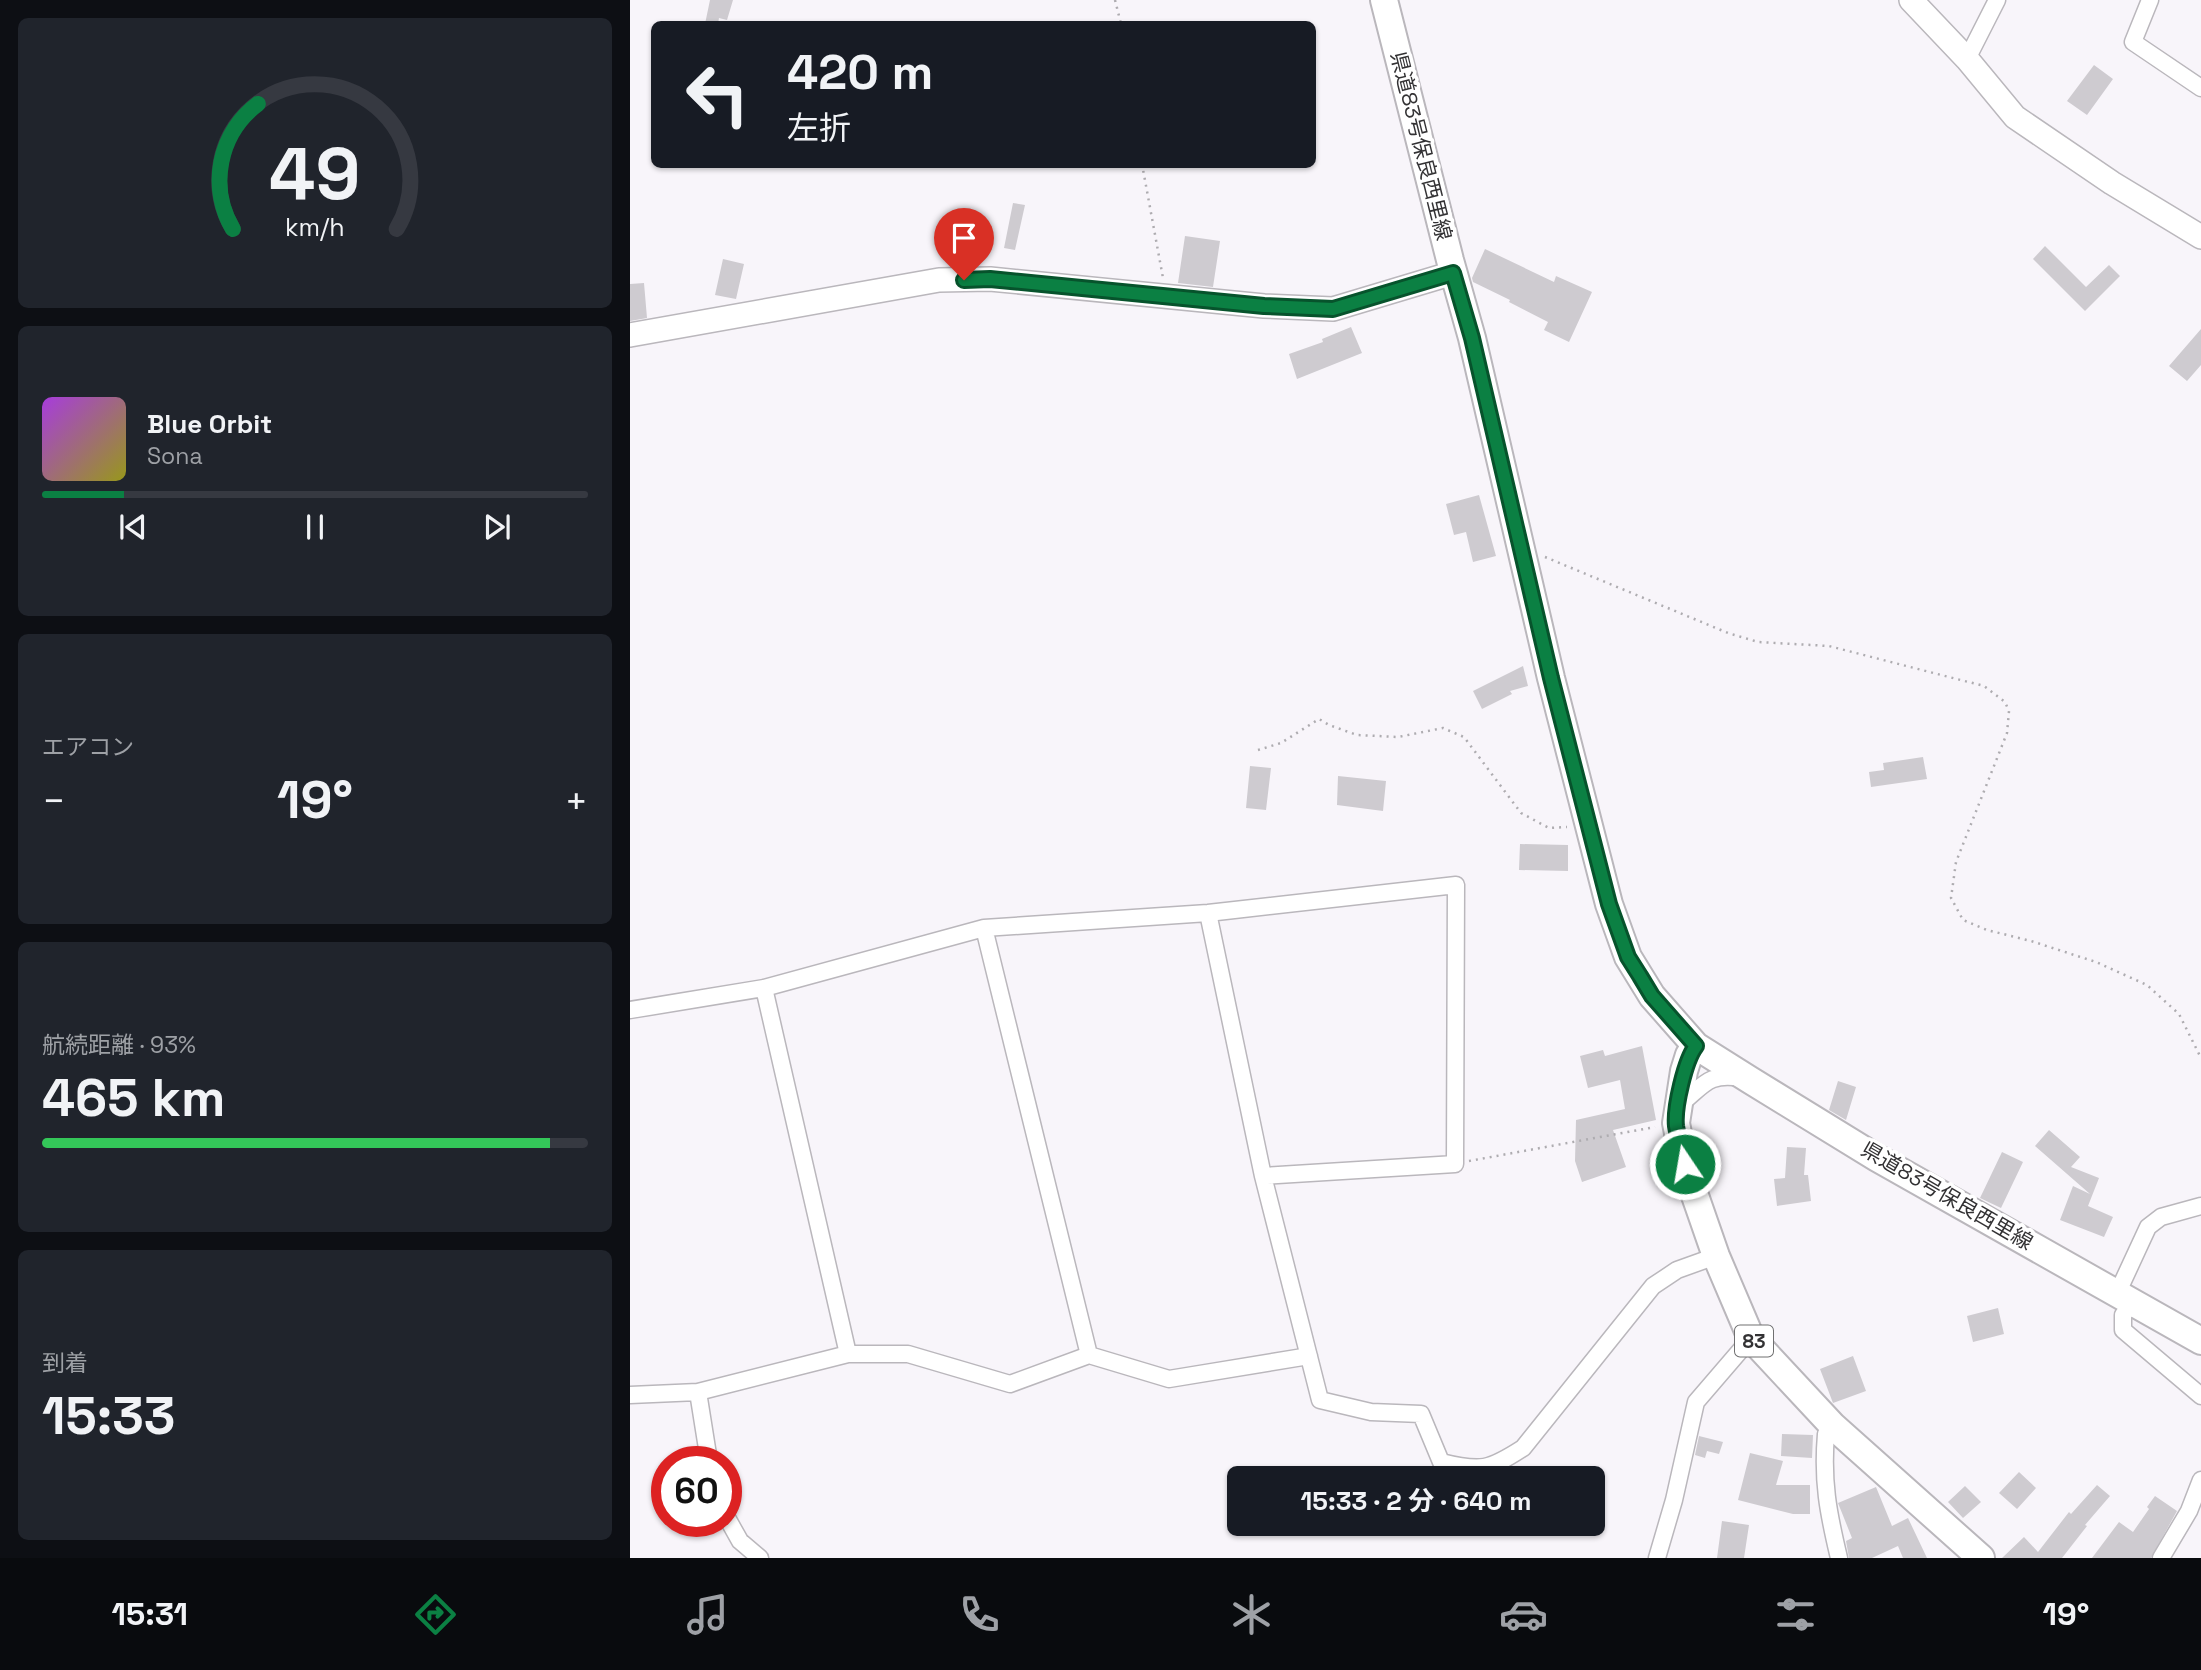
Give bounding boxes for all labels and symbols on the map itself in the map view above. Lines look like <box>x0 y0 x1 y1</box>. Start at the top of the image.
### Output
street label: 県道83号保良西里線 <box>1385 49 1458 243</box>
pin <box>934 208 994 280</box>
position arrow <box>1648 1127 1722 1201</box>
street label: 県道83号保良西里線 <box>1857 1135 2038 1256</box>
road number: 83 <box>1735 1326 1773 1357</box>
speed limit sign: 60 <box>651 1446 742 1537</box>

